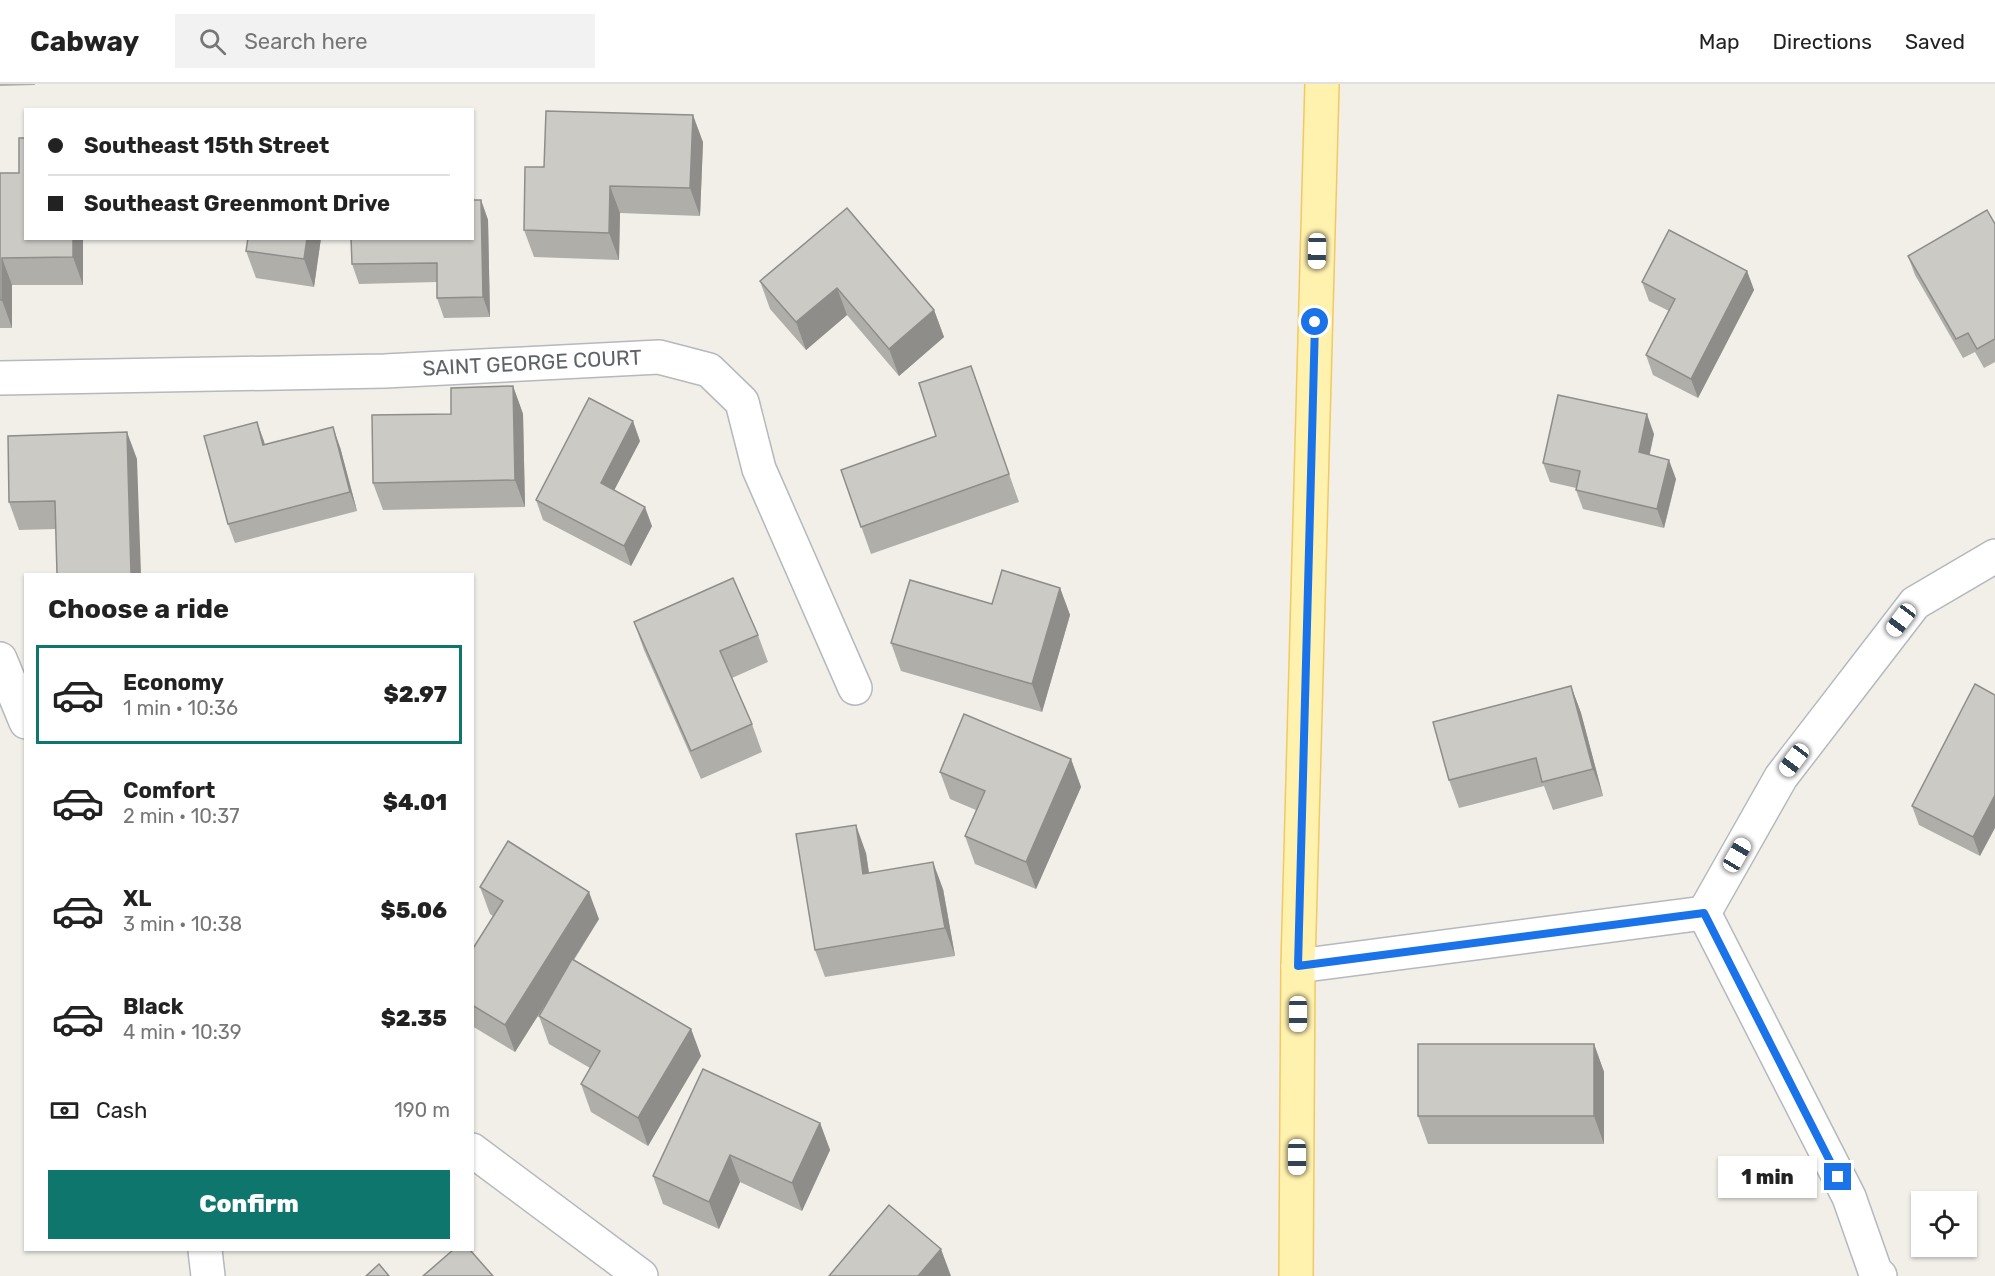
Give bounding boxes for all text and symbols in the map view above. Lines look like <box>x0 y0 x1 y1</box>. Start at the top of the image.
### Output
search box <box>175 14 595 68</box>
text: Cabway <box>30 25 139 58</box>
icon: search <box>196 25 229 58</box>
text: Search here <box>244 28 368 55</box>
text: Map <box>1699 29 1740 54</box>
text: Directions <box>1773 29 1872 54</box>
text: Saved <box>1905 29 1965 54</box>
text: Southeast 15th Street <box>84 132 329 159</box>
text: Southeast Greenmont Drive <box>84 190 390 217</box>
car <box>1308 233 1326 269</box>
route start <box>1301 308 1328 335</box>
street label: SAINT GEORGE COURT <box>422 344 642 381</box>
text: Choose a ride <box>48 593 229 625</box>
car <box>1883 600 1919 640</box>
icon: car <box>51 668 105 722</box>
text: Economy <box>123 669 224 696</box>
text: $2.97 <box>383 681 447 708</box>
text: 1 min · 10:36 <box>123 696 238 720</box>
car <box>1776 740 1812 780</box>
icon: car <box>51 776 105 830</box>
text: Comfort <box>123 777 215 804</box>
text: $4.01 <box>383 789 447 816</box>
text: 2 min · 10:37 <box>123 804 239 828</box>
car <box>1720 835 1754 875</box>
icon: car <box>51 884 105 938</box>
text: XL <box>123 885 151 912</box>
text: $5.06 <box>381 897 447 924</box>
text: 3 min · 10:38 <box>123 912 242 936</box>
icon: car <box>51 992 105 1046</box>
text: Black <box>123 993 184 1020</box>
car <box>1289 996 1307 1032</box>
text: $2.35 <box>381 1005 447 1032</box>
text: 4 min · 10:39 <box>123 1020 242 1044</box>
icon: cash <box>48 1094 81 1127</box>
text: Cash <box>96 1097 147 1124</box>
text: 190 m <box>394 1098 450 1122</box>
car <box>1288 1139 1306 1175</box>
callout: 1 min <box>1718 1156 1817 1198</box>
route end <box>1824 1163 1851 1190</box>
text: 1 min <box>1741 1165 1794 1189</box>
button: Confirm <box>48 1170 450 1239</box>
map controls <box>1911 1191 1977 1257</box>
button: locate <box>1911 1191 1977 1257</box>

